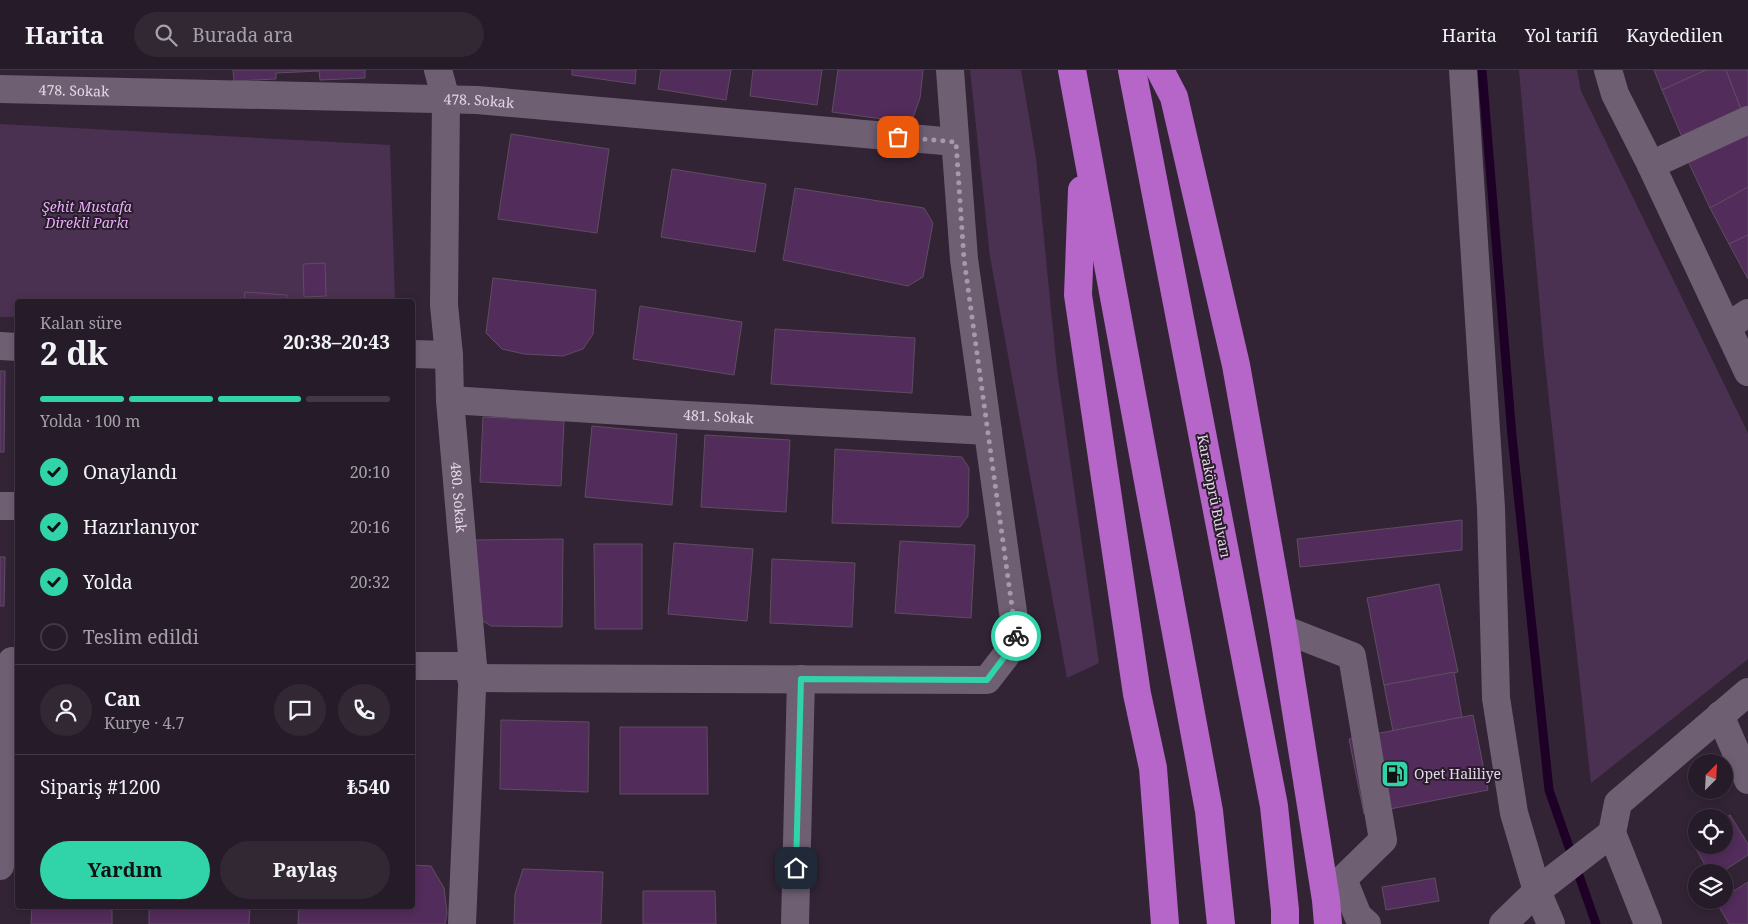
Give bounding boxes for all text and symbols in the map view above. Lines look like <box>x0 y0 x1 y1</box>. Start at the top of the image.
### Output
search box <box>134 12 484 57</box>
text: Harita <box>25 18 104 51</box>
icon: search <box>152 21 180 49</box>
text: Burada ara <box>192 22 293 48</box>
text: Harita <box>1442 23 1497 47</box>
text: Yol tarifi <box>1525 23 1598 47</box>
text: Kaydedilen <box>1626 23 1723 47</box>
street label: 478. Sokak <box>38 80 110 101</box>
street label: 478. Sokak <box>443 89 516 112</box>
pin <box>877 116 919 158</box>
icon: bag <box>884 123 912 151</box>
park label: Şehit Mustafa Direkli Parkı <box>42 197 133 232</box>
text: Kalan süre <box>40 312 122 334</box>
text: 20:38–20:43 <box>283 329 390 355</box>
text: 2 dk <box>40 331 108 374</box>
street label: 481. Sokak <box>683 405 755 428</box>
text: Yolda · 100 m <box>40 410 140 432</box>
street label: Karaköprü Bulvarı <box>1193 433 1236 560</box>
icon: check <box>40 458 68 486</box>
text: Onaylandı <box>83 459 177 485</box>
text: 20:10 <box>350 461 390 483</box>
street label: 480. Sokak <box>446 461 471 534</box>
icon: check <box>40 513 68 541</box>
text: Hazırlanıyor <box>83 514 199 540</box>
text: 20:16 <box>350 516 390 538</box>
icon: check <box>40 568 68 596</box>
text: Yolda <box>83 569 133 595</box>
text: 20:32 <box>350 571 390 593</box>
courier <box>991 611 1041 661</box>
icon: bike <box>1002 622 1030 650</box>
text: Teslim edildi <box>83 624 199 650</box>
button: person <box>40 684 92 736</box>
button: chat <box>274 684 326 736</box>
button: phone <box>338 684 390 736</box>
text: Can <box>104 686 141 712</box>
text: Kurye · 4.7 <box>104 712 184 734</box>
north arrow <box>1688 754 1732 799</box>
map controls <box>1688 754 1733 909</box>
fuel station icon: Opet Haliliye <box>1380 759 1410 789</box>
place label: Opet Haliliye <box>1414 764 1501 783</box>
text: Sipariş #1200 <box>40 774 160 800</box>
text: ₺540 <box>347 774 390 800</box>
button: locate <box>1688 809 1733 854</box>
button: Yardım <box>40 841 210 899</box>
button: Paylaş <box>220 841 390 899</box>
pin <box>775 847 817 889</box>
icon: home <box>782 854 810 882</box>
button: layers <box>1688 864 1733 909</box>

